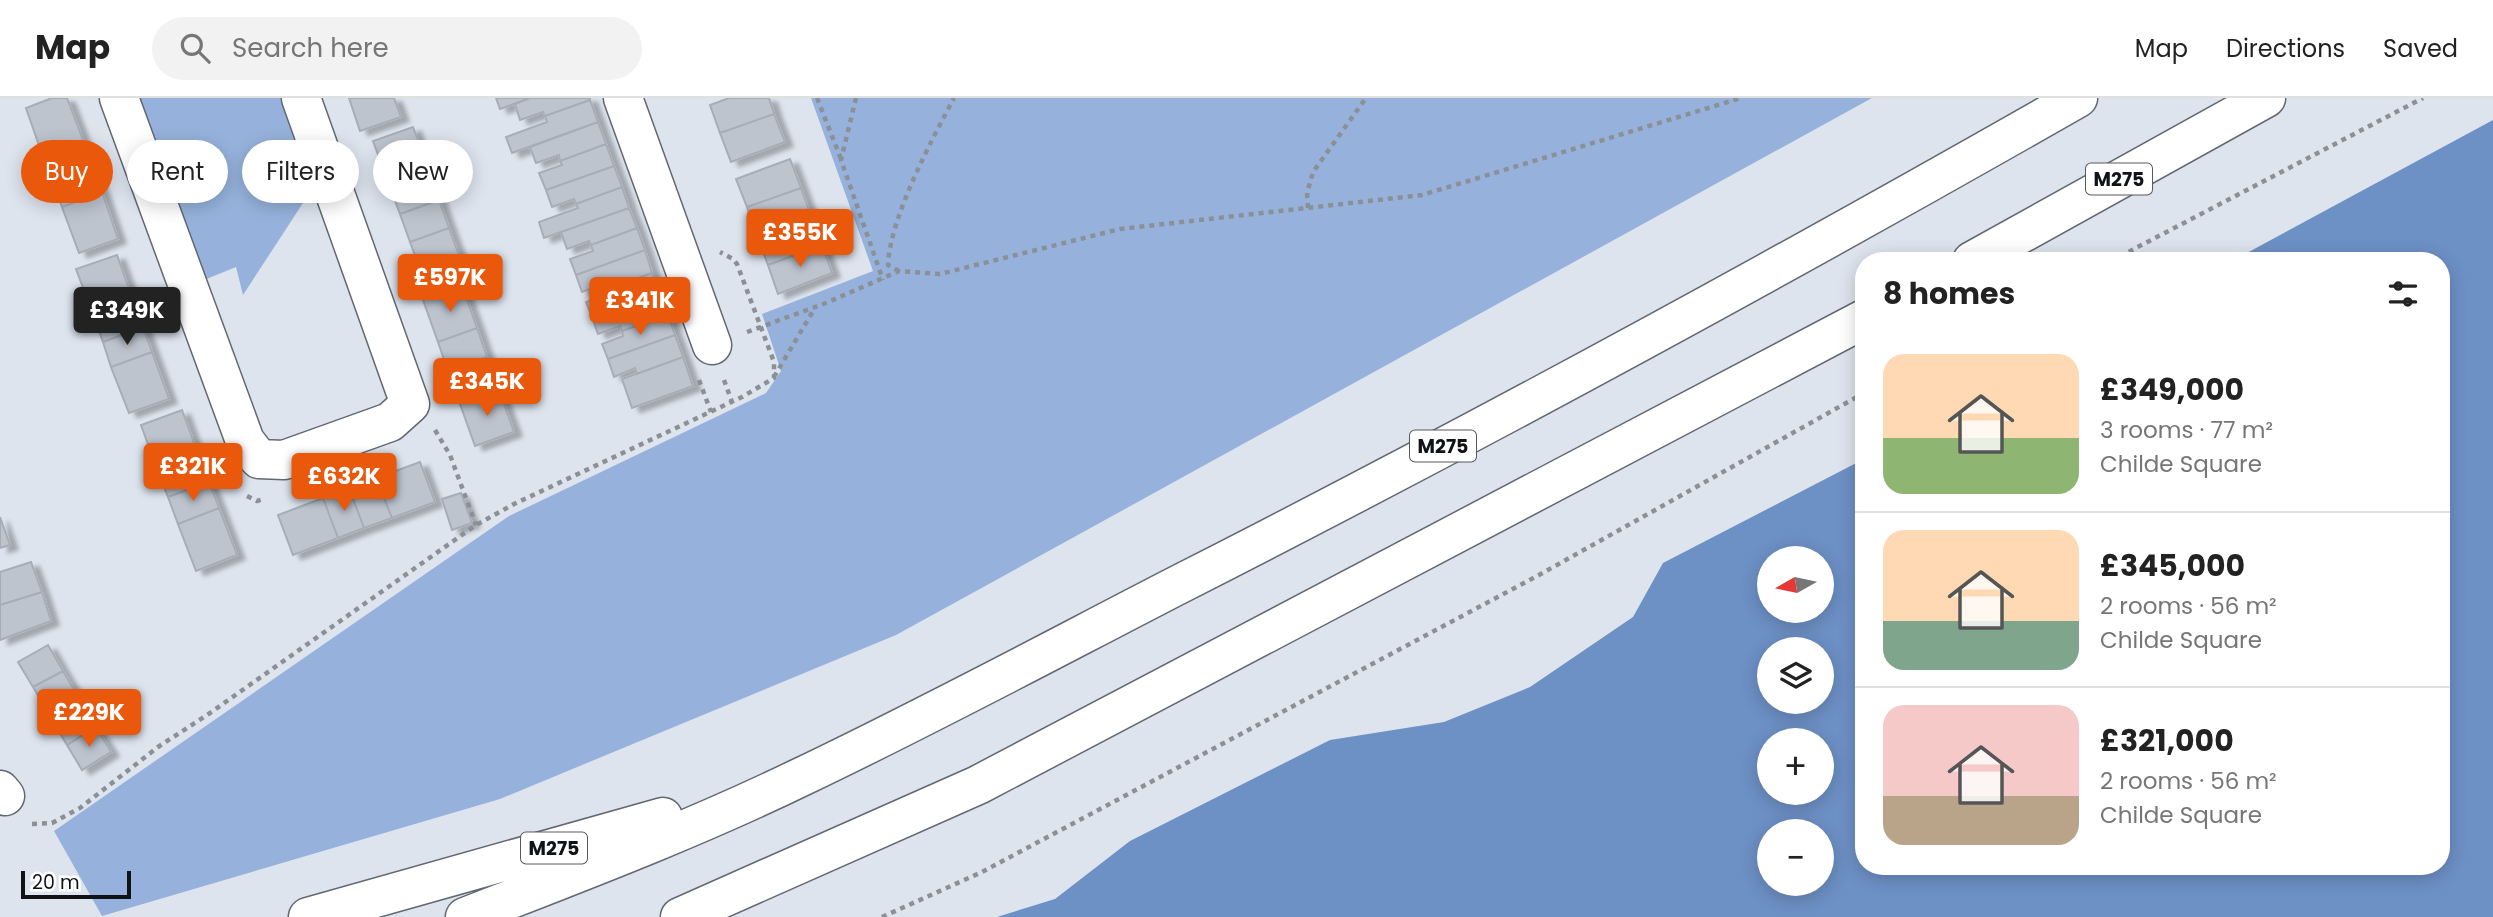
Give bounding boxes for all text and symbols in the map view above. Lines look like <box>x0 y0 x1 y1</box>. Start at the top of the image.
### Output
search box <box>152 17 642 80</box>
text: Map <box>35 24 110 71</box>
icon: search <box>176 29 214 67</box>
text: Search here <box>232 30 389 66</box>
text: Map <box>2135 32 2188 65</box>
text: Directions <box>2226 32 2345 65</box>
text: Saved <box>2383 32 2458 65</box>
chip: Buy <box>21 140 113 203</box>
chip: Rent <box>127 140 228 203</box>
chip: Filters <box>242 140 359 203</box>
chip: New <box>373 140 473 203</box>
road number: M275 <box>2086 164 2152 194</box>
pin: £355K <box>751 209 849 269</box>
text: £355K <box>762 216 838 248</box>
pin: £597K <box>401 254 499 314</box>
text: £597K <box>414 261 486 293</box>
text: 8 homes <box>1883 272 2015 315</box>
icon: filters <box>2384 275 2422 313</box>
pin: £341K <box>591 278 689 337</box>
text: £341K <box>605 284 675 316</box>
pin: £349K <box>78 288 176 347</box>
text: £349K <box>90 294 164 326</box>
pin: £345K <box>438 358 536 418</box>
text: £345K <box>449 365 525 397</box>
text: £349,000 <box>2100 368 2244 411</box>
icon: home <box>1939 382 2023 466</box>
text: 3 rooms · 77 m² <box>2100 414 2273 446</box>
road number: M275 <box>1410 430 1476 462</box>
pin: £321K <box>144 444 242 503</box>
text: Childe Square <box>2100 448 2262 480</box>
text: £321K <box>160 450 226 482</box>
pin: £632K <box>295 454 393 513</box>
text: £632K <box>308 460 380 492</box>
text: £345,000 <box>2100 544 2245 587</box>
north arrow <box>1757 546 1834 623</box>
map controls <box>1757 546 1834 896</box>
icon: home <box>1939 558 2023 642</box>
text: 2 rooms · 56 m² <box>2100 590 2277 622</box>
text: Childe Square <box>2100 624 2262 656</box>
button: layers <box>1757 637 1834 714</box>
pin: £229K <box>40 690 138 749</box>
text: £229K <box>53 696 125 728</box>
text: £321,000 <box>2100 719 2234 762</box>
button: + <box>1757 728 1834 805</box>
icon: home <box>1939 733 2023 817</box>
text: 2 rooms · 56 m² <box>2100 765 2277 797</box>
text: Childe Square <box>2100 799 2262 831</box>
button: − <box>1757 819 1834 896</box>
road number: M275 <box>521 832 587 863</box>
scale bar <box>21 868 131 900</box>
text: 20 m <box>32 869 80 896</box>

